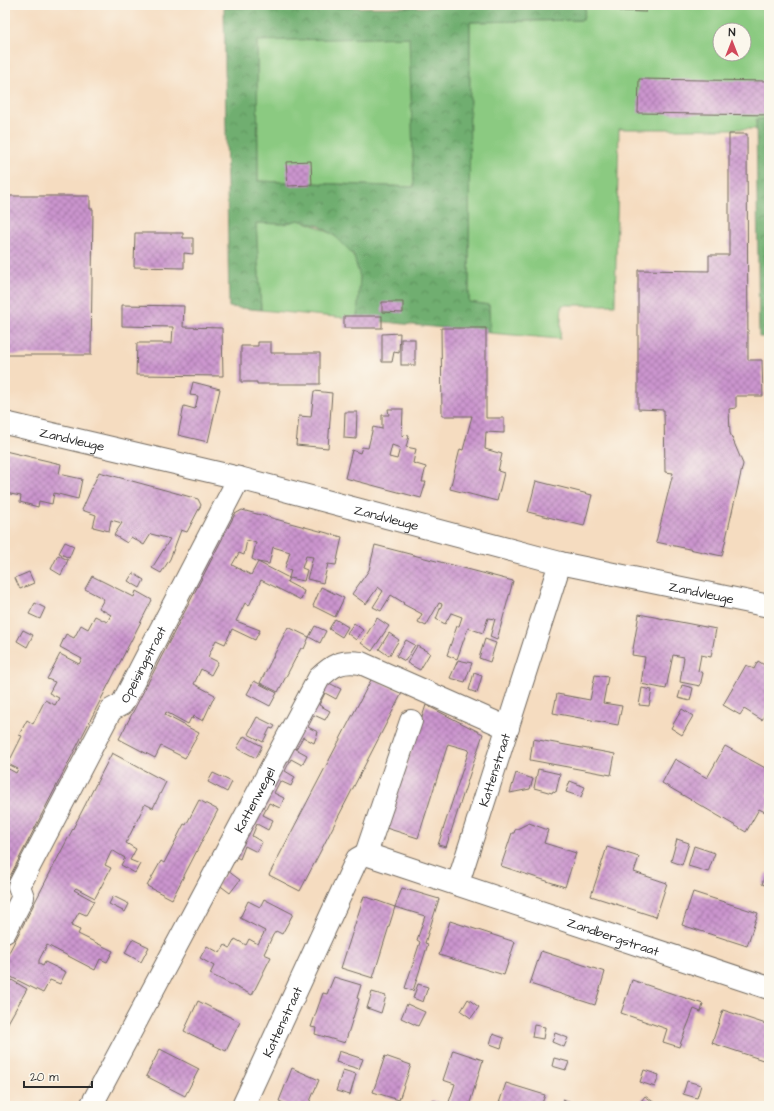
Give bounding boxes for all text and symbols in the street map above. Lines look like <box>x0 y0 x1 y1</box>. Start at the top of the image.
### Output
north arrow <box>712 22 752 62</box>
text: N <box>729 25 736 40</box>
street label: Zandvleuge <box>38 423 106 456</box>
street label: Zandvleuge <box>352 501 421 535</box>
street label: Zandvleuge <box>667 578 736 609</box>
street label: Opeisingstraat <box>116 622 171 706</box>
street label: Kattenstraat <box>475 730 515 809</box>
street label: Kattenwegel <box>230 764 280 836</box>
street label: Zandbergstraat <box>565 914 662 961</box>
street label: Kattenstraat <box>259 983 307 1060</box>
scale bar <box>24 1063 92 1089</box>
text: 20 m <box>30 1069 59 1086</box>

